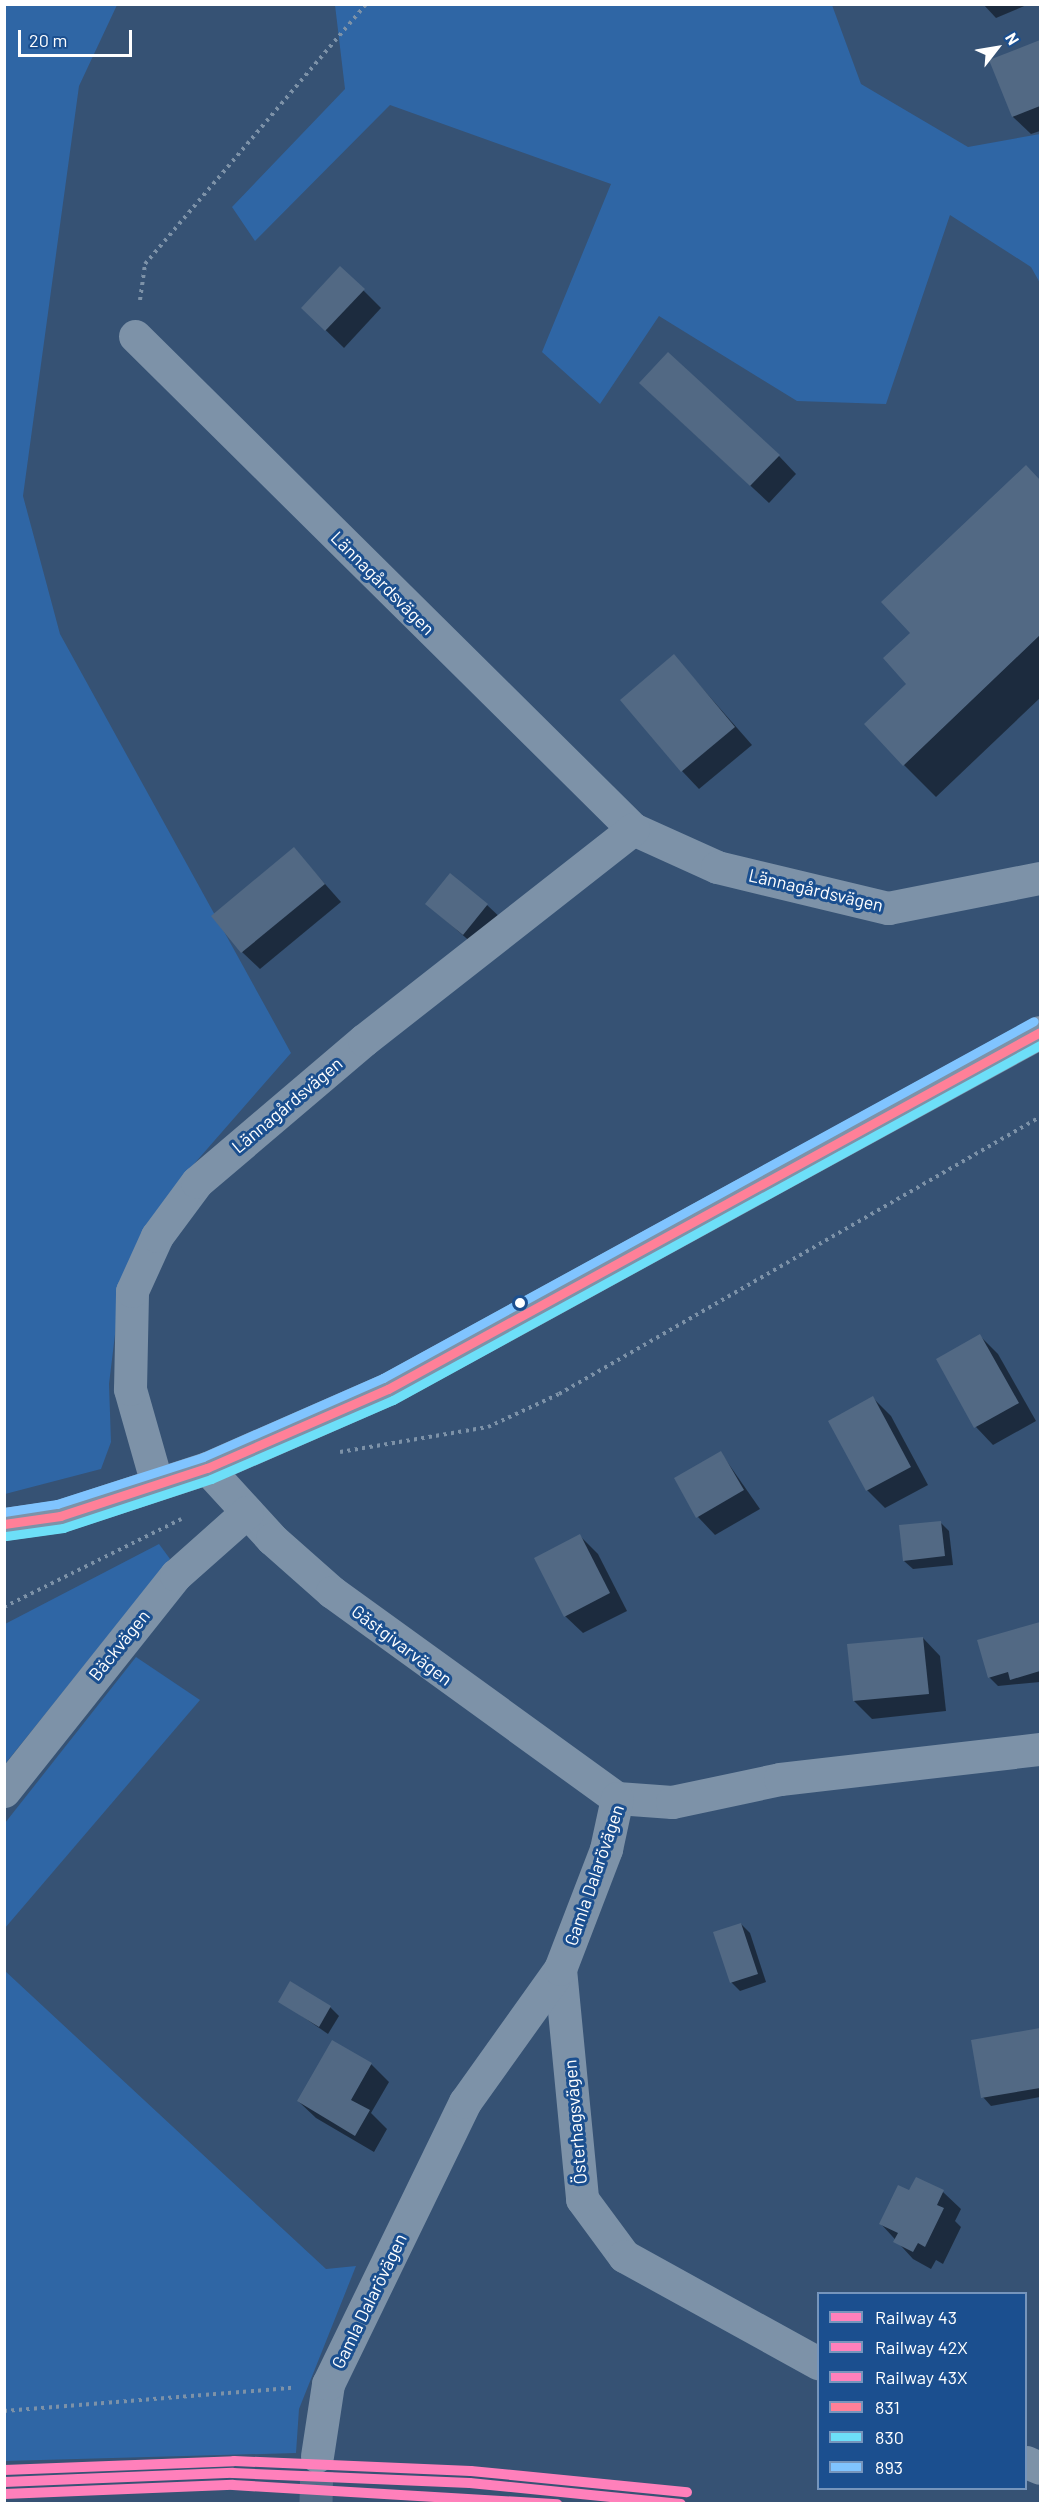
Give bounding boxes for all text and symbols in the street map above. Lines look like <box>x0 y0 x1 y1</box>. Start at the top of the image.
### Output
scale bar <box>21 18 135 56</box>
north arrow <box>967 18 1027 78</box>
text: 20 m <box>29 29 67 51</box>
text: N <box>1002 29 1024 48</box>
street label: Lännagårdsvägen <box>327 527 439 639</box>
street label: Lännagårdsvägen <box>747 864 885 916</box>
street label: Lännagårdsvägen <box>227 1052 347 1158</box>
unlabelled marker <box>514 1297 526 1309</box>
street label: Gästgivarvägen <box>347 1600 457 1690</box>
street label: Bäckvägen <box>84 1605 154 1685</box>
street label: Gamla Dalarövägen <box>560 1802 628 1948</box>
street label: Österhagsvägen <box>559 2059 591 2185</box>
street label: Gamla Dalarövägen <box>327 2230 411 2372</box>
legend <box>817 2292 1027 2490</box>
text: Railway 43 <box>875 2306 957 2328</box>
text: Railway 42X <box>875 2336 968 2358</box>
text: Railway 43X <box>875 2366 968 2388</box>
text: 831 <box>875 2396 900 2418</box>
text: 830 <box>875 2426 904 2448</box>
text: 893 <box>875 2456 903 2478</box>

